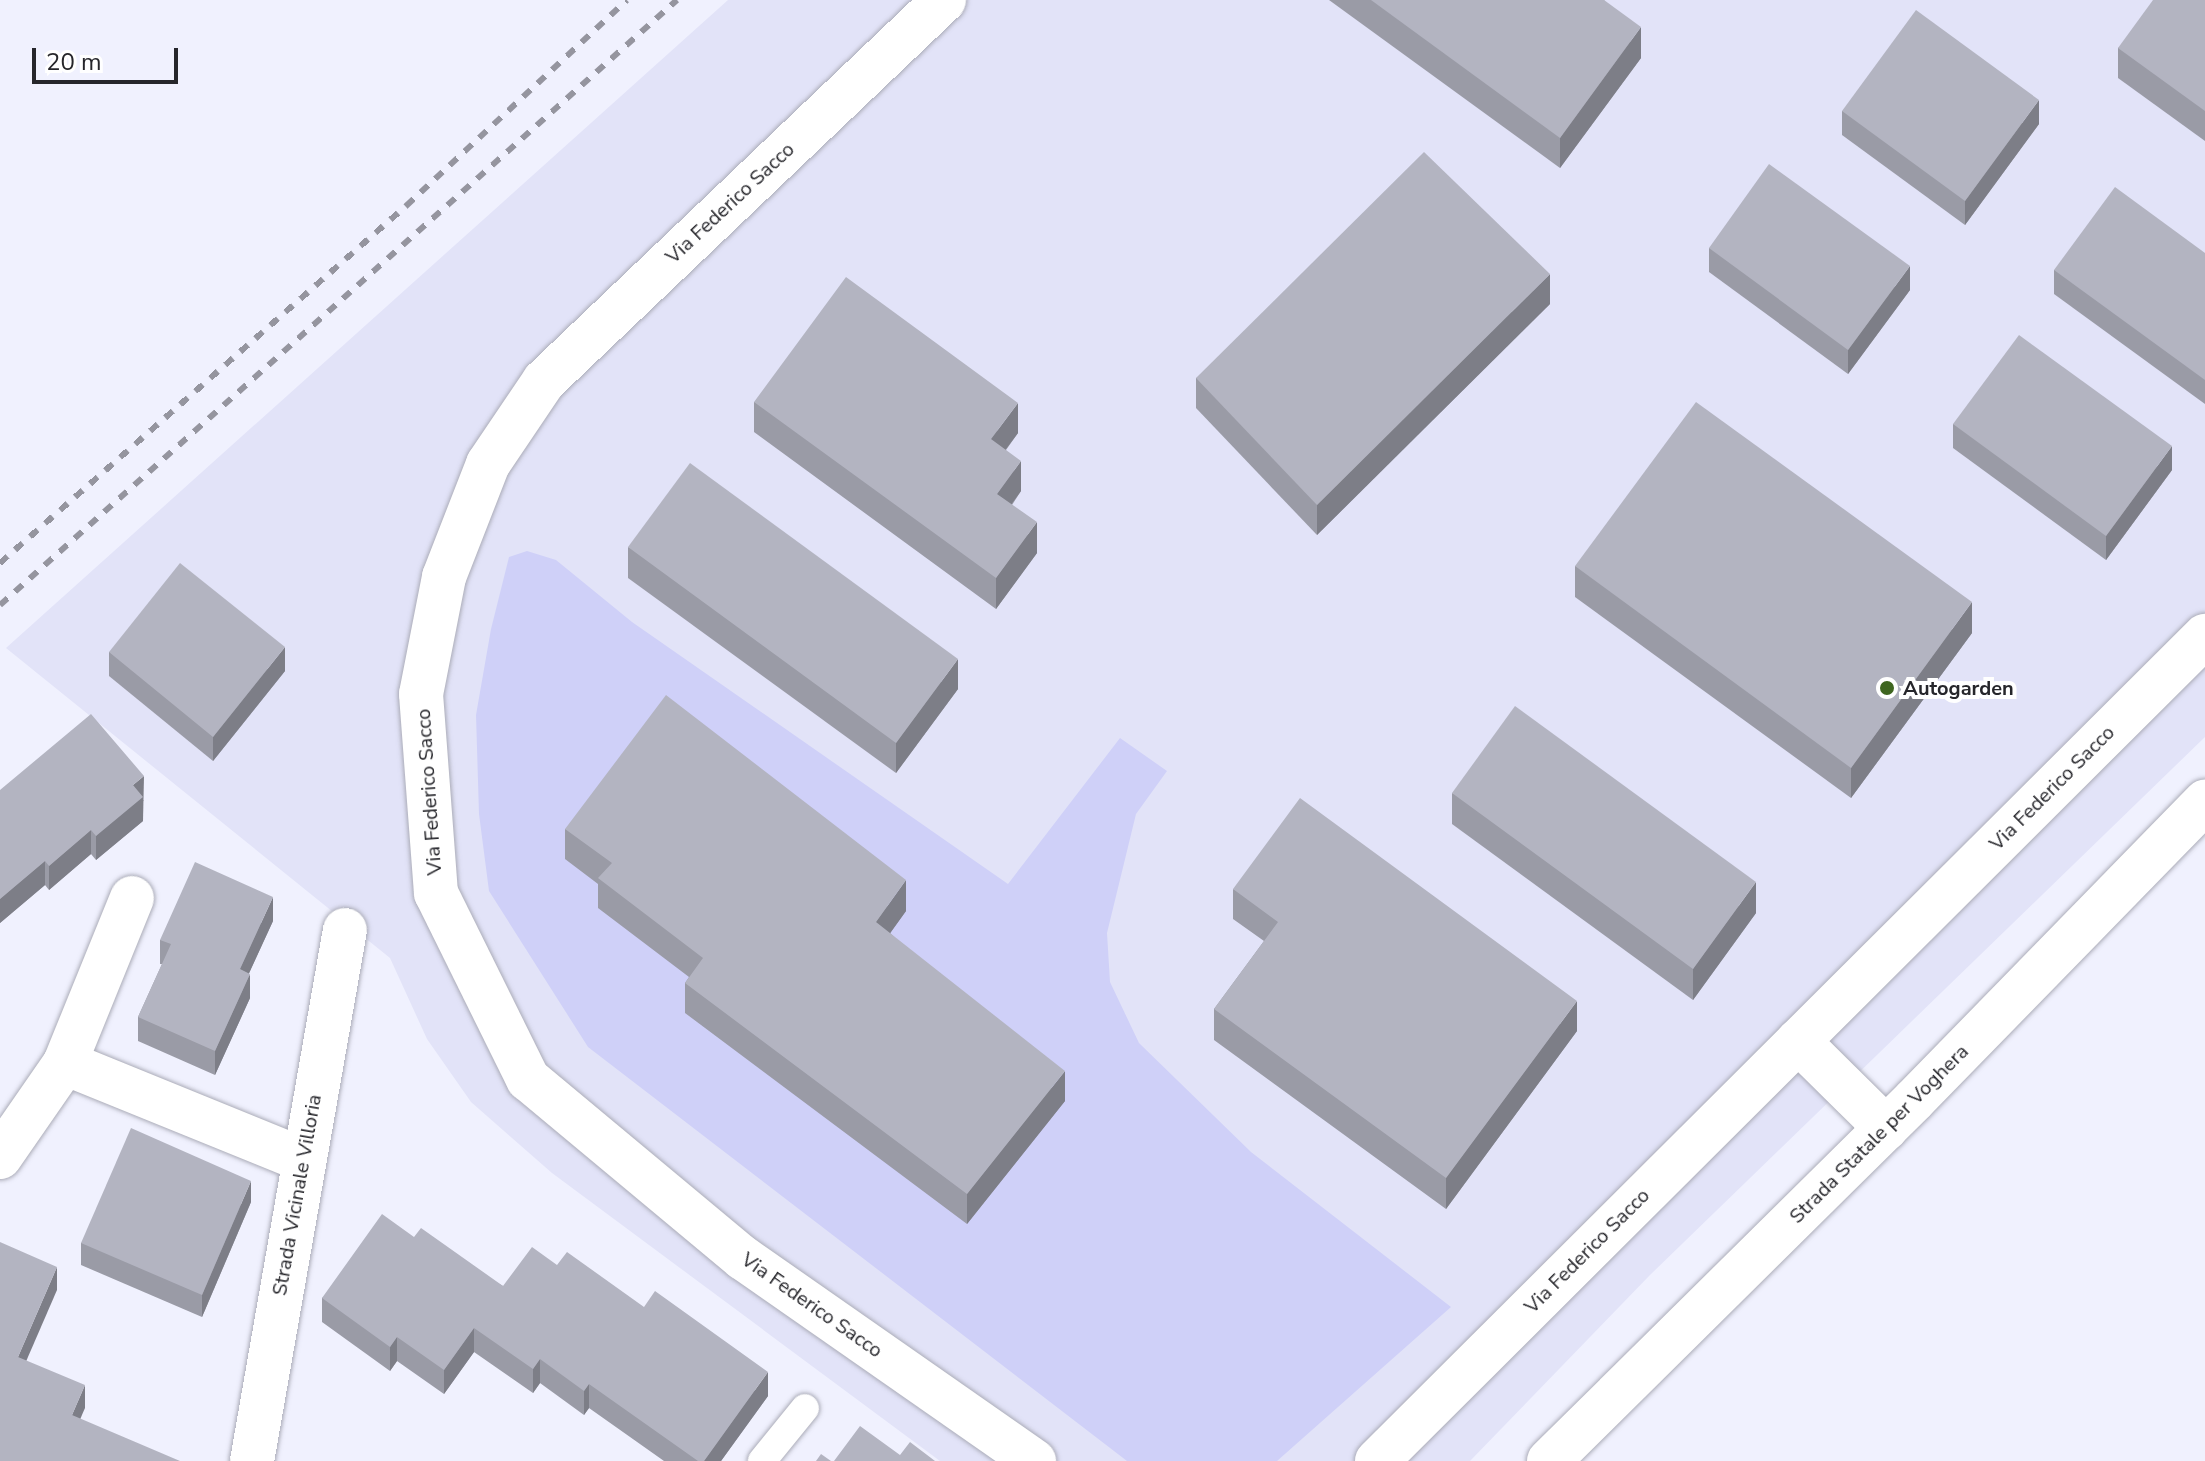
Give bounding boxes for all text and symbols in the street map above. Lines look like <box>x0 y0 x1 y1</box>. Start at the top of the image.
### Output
scale bar <box>36 32 182 82</box>
text: 20 m <box>46 46 102 78</box>
street label: Via Federico Sacco <box>661 137 799 269</box>
place label: Autogarden <box>1903 676 2014 700</box>
marker: Autogarden <box>1878 679 1896 697</box>
street label: Via Federico Sacco <box>411 708 447 876</box>
street label: Via Federico Sacco <box>1984 720 2120 856</box>
street label: Strada Statale per Voghera <box>1785 1040 1973 1228</box>
street label: Strada Vicinale Villoria <box>267 1093 327 1297</box>
street label: Via Federico Sacco <box>1519 1183 1655 1319</box>
street label: Via Federico Sacco <box>737 1247 887 1363</box>

